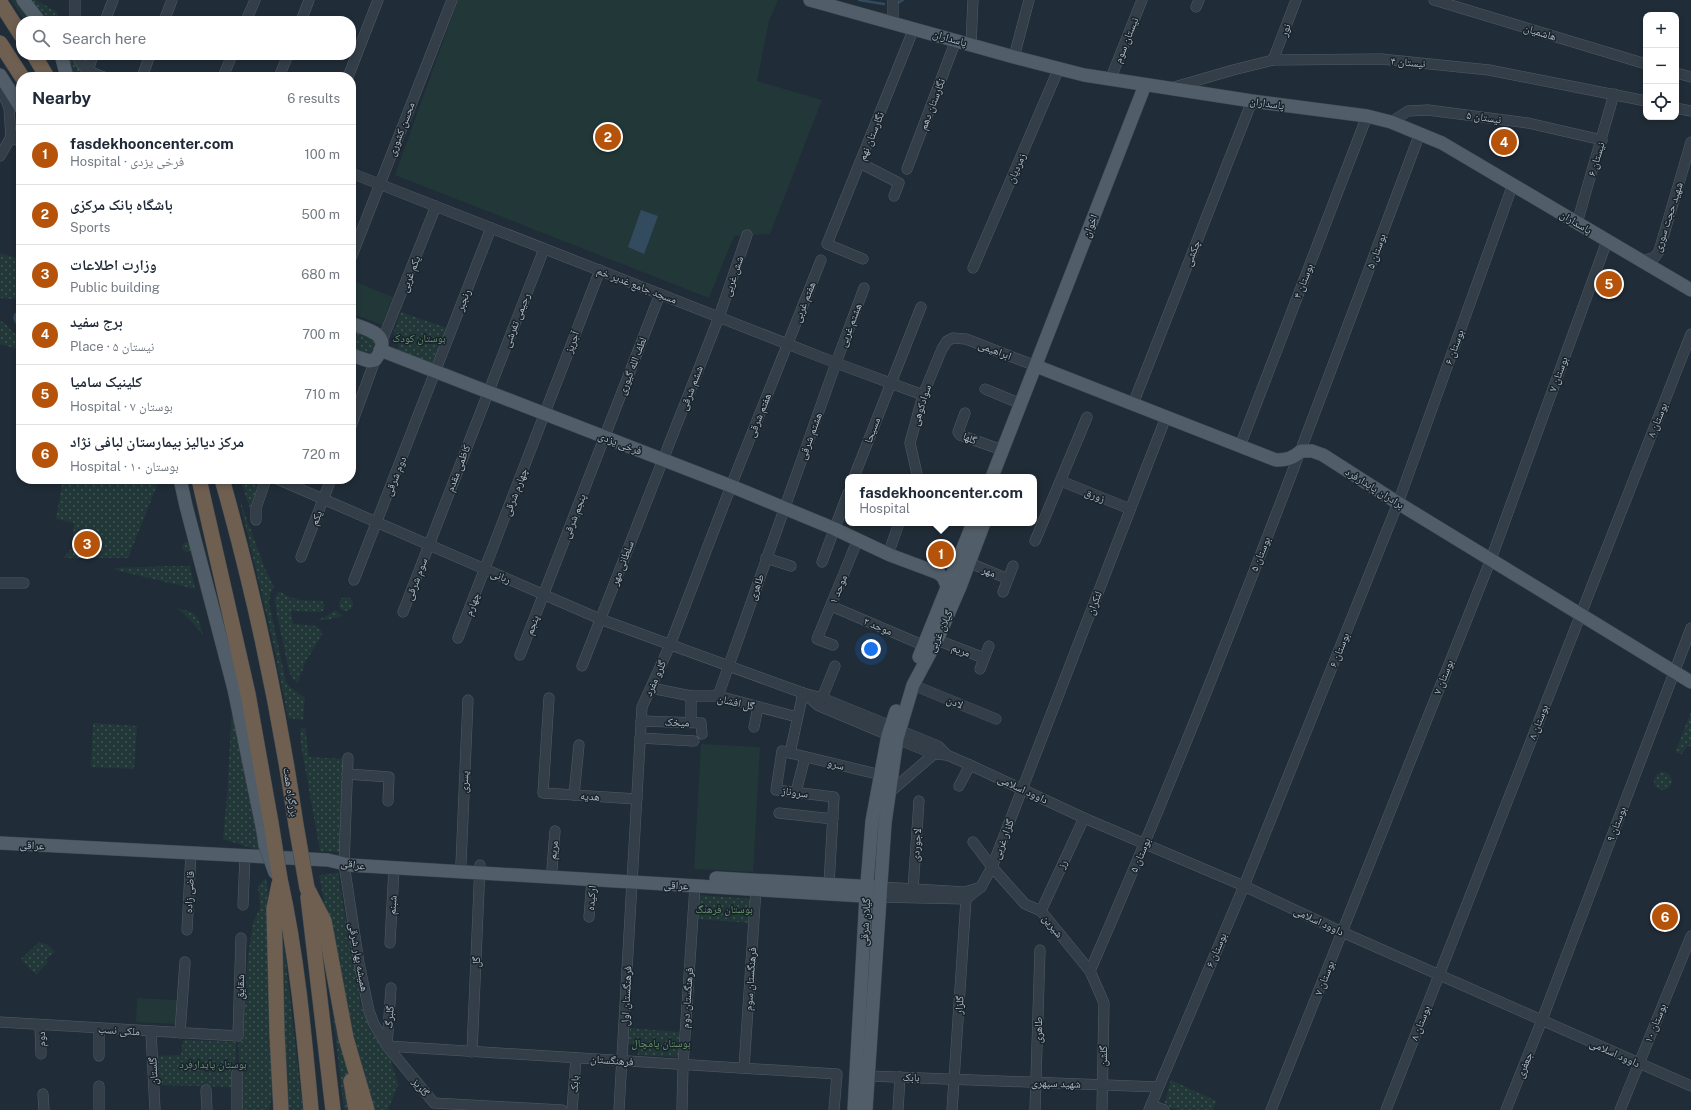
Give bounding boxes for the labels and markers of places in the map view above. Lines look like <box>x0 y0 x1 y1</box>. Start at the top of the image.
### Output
pin: 2 <box>595 122 621 152</box>
pin: 4 <box>1491 127 1517 157</box>
pin: 5 <box>1596 269 1622 299</box>
pin: 3 <box>74 529 100 559</box>
pin: 1 <box>928 539 954 569</box>
pin: 6 <box>1652 902 1678 932</box>

